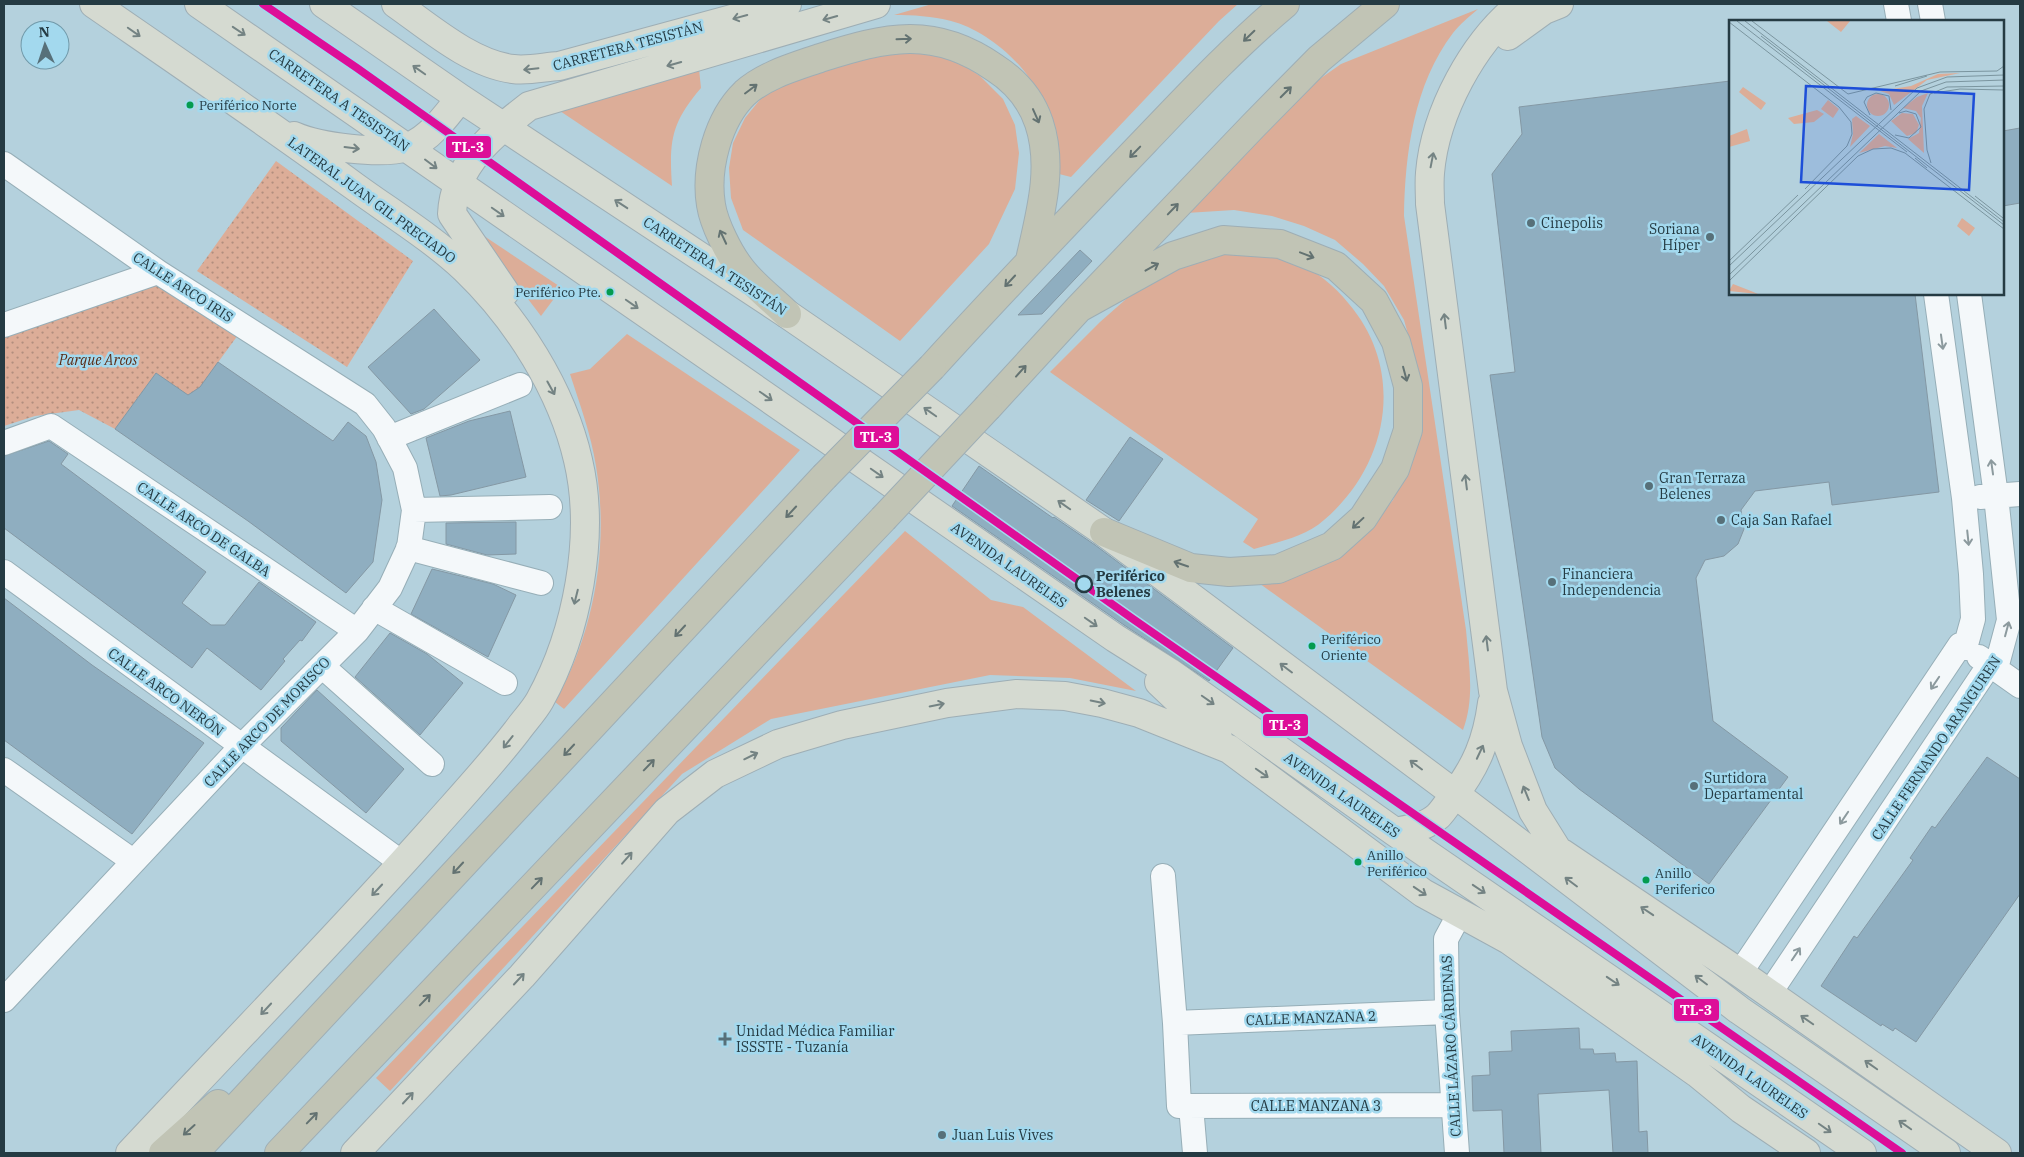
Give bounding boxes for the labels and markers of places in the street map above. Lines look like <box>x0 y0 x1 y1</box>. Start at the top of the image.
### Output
place label: Periférico Norte <box>199 97 297 114</box>
marker: Periférico Norte <box>185 100 195 110</box>
place label: Cinepolis <box>1541 214 1603 232</box>
marker: Cinepolis <box>1525 217 1537 229</box>
place label: Soriana Híper <box>1649 220 1701 254</box>
marker: Soriana Híper <box>1704 231 1716 243</box>
place label: Periférico Pte. <box>515 284 601 301</box>
marker: Periférico Pte. <box>605 287 615 297</box>
place label: Gran Terraza Belenes <box>1659 469 1746 503</box>
marker: Gran Terraza Belenes <box>1643 480 1655 492</box>
place label: Caja San Rafael <box>1731 511 1832 529</box>
marker: Caja San Rafael <box>1715 514 1727 526</box>
place label: Financiera Independencia <box>1562 565 1662 599</box>
place label: Periférico Belenes <box>1096 567 1165 601</box>
marker: Periférico Belenes <box>1075 575 1093 593</box>
marker: Financiera Independencia <box>1546 576 1558 588</box>
place label: Periférico Oriente <box>1321 631 1381 664</box>
marker: Periférico Oriente <box>1307 641 1317 651</box>
place label: Surtidora Departamental <box>1704 769 1803 803</box>
marker: Surtidora Departamental <box>1688 780 1700 792</box>
place label: Anillo Periférico <box>1367 847 1427 880</box>
marker: Anillo Periférico <box>1353 857 1363 867</box>
place label: Anillo Periferico <box>1655 865 1715 898</box>
marker: Anillo Periferico <box>1641 875 1651 885</box>
place label: Unidad Médica Familiar ISSSTE - Tuzanía <box>736 1022 895 1056</box>
marker: Unidad Médica Familiar ISSSTE - Tuzanía <box>718 1032 732 1046</box>
place label: Juan Luis Vives <box>952 1126 1053 1144</box>
marker: Juan Luis Vives <box>936 1129 948 1141</box>

